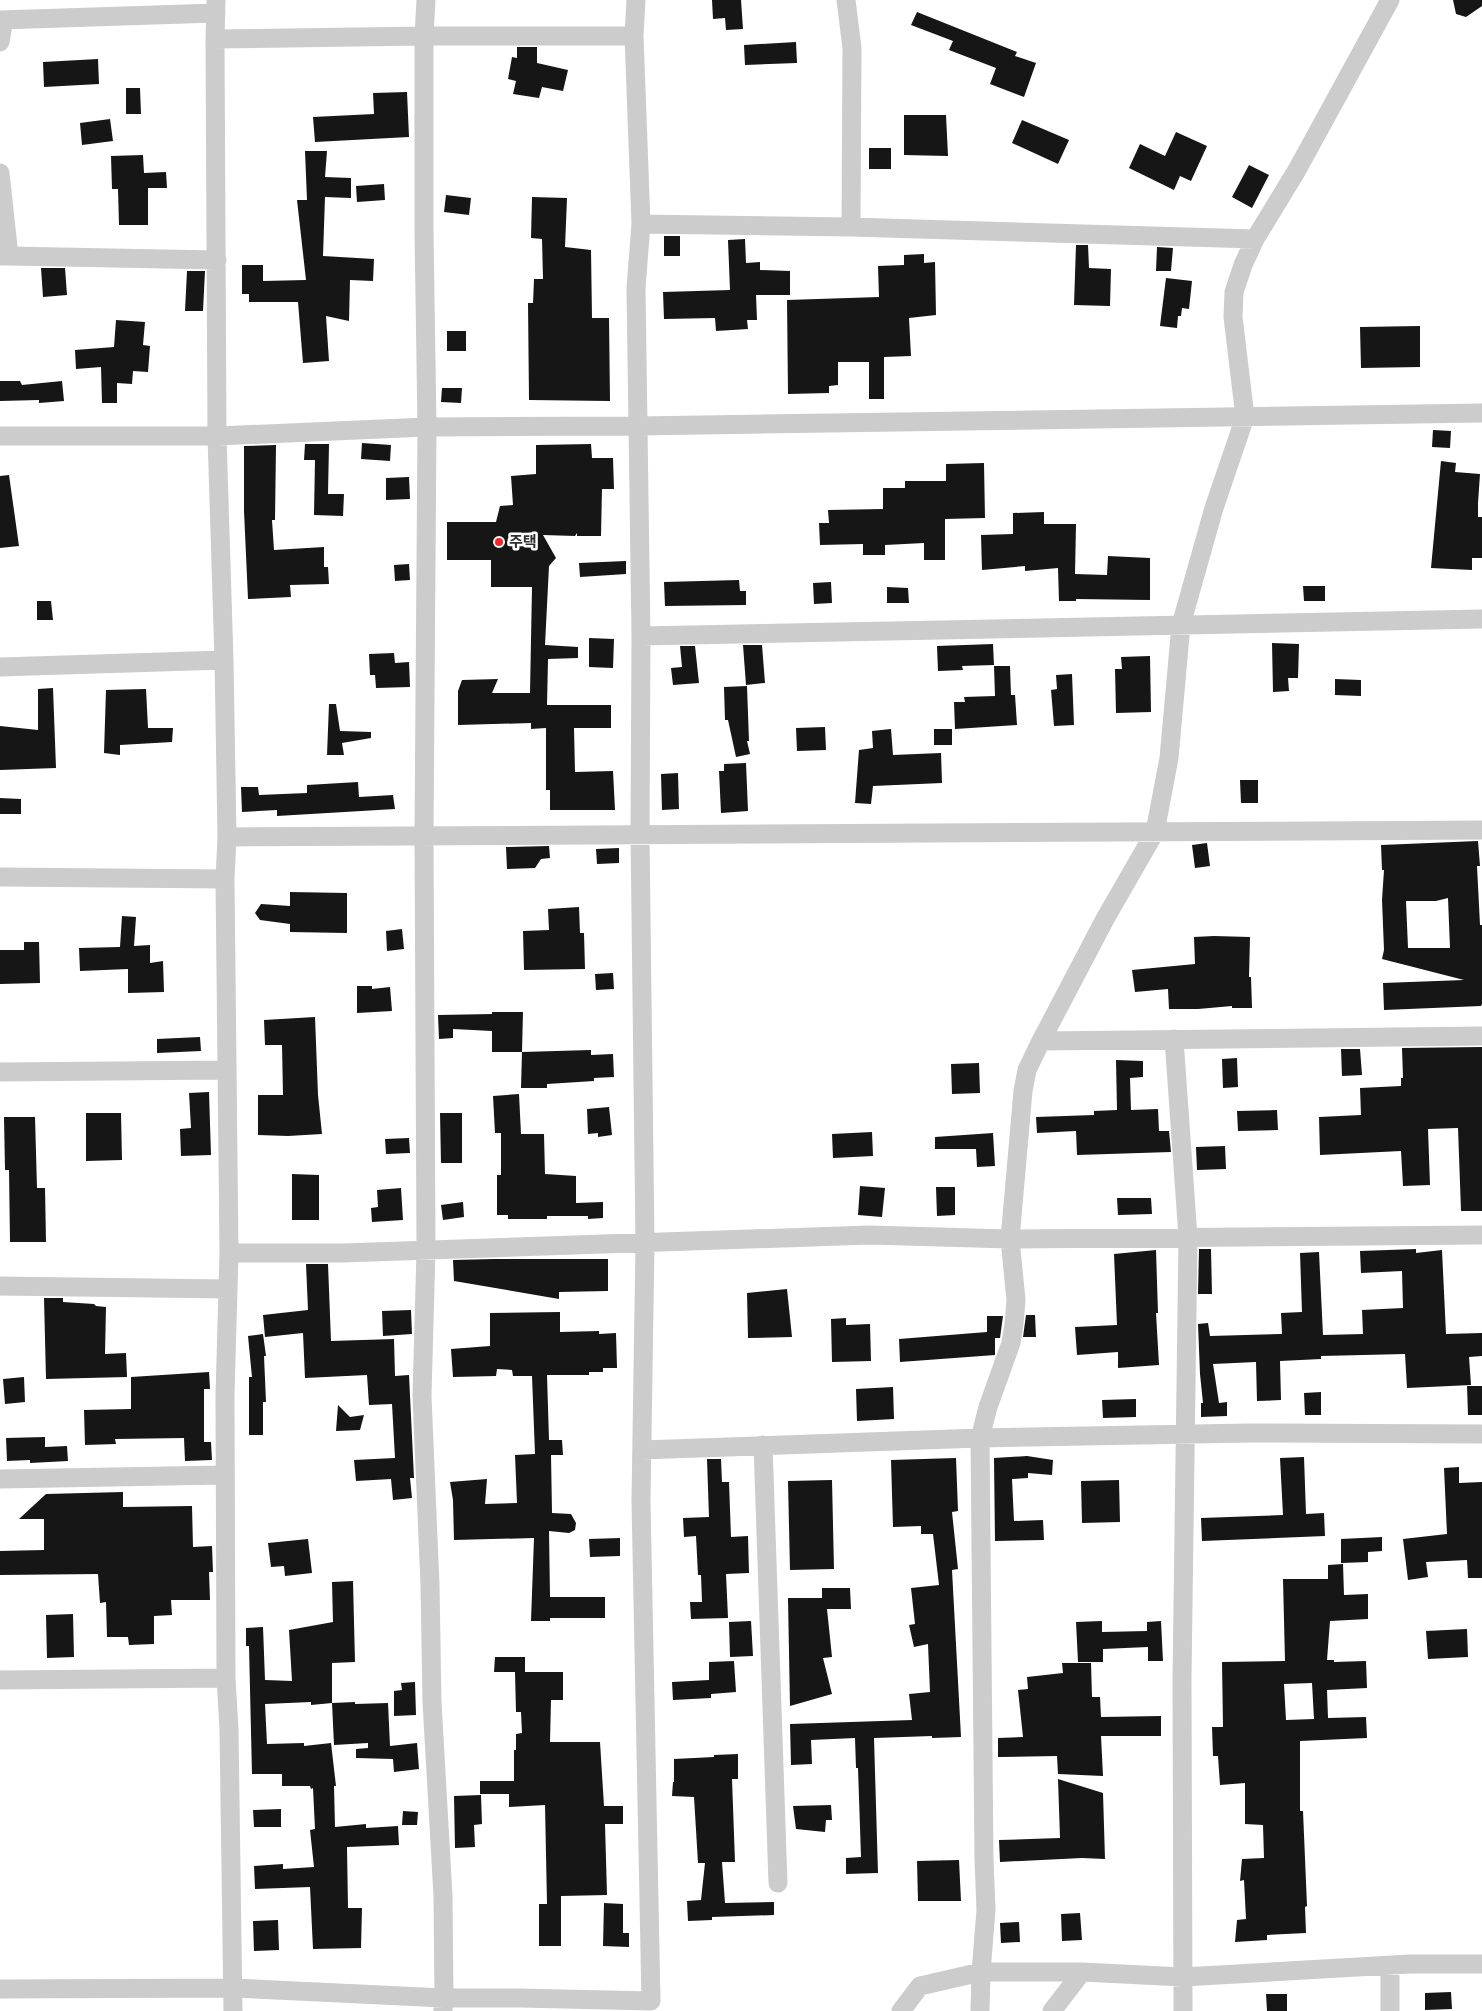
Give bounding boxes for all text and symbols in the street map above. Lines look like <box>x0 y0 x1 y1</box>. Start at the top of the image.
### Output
place label: 주택 <box>509 530 537 553</box>
marker: 주택 <box>493 536 505 548</box>

